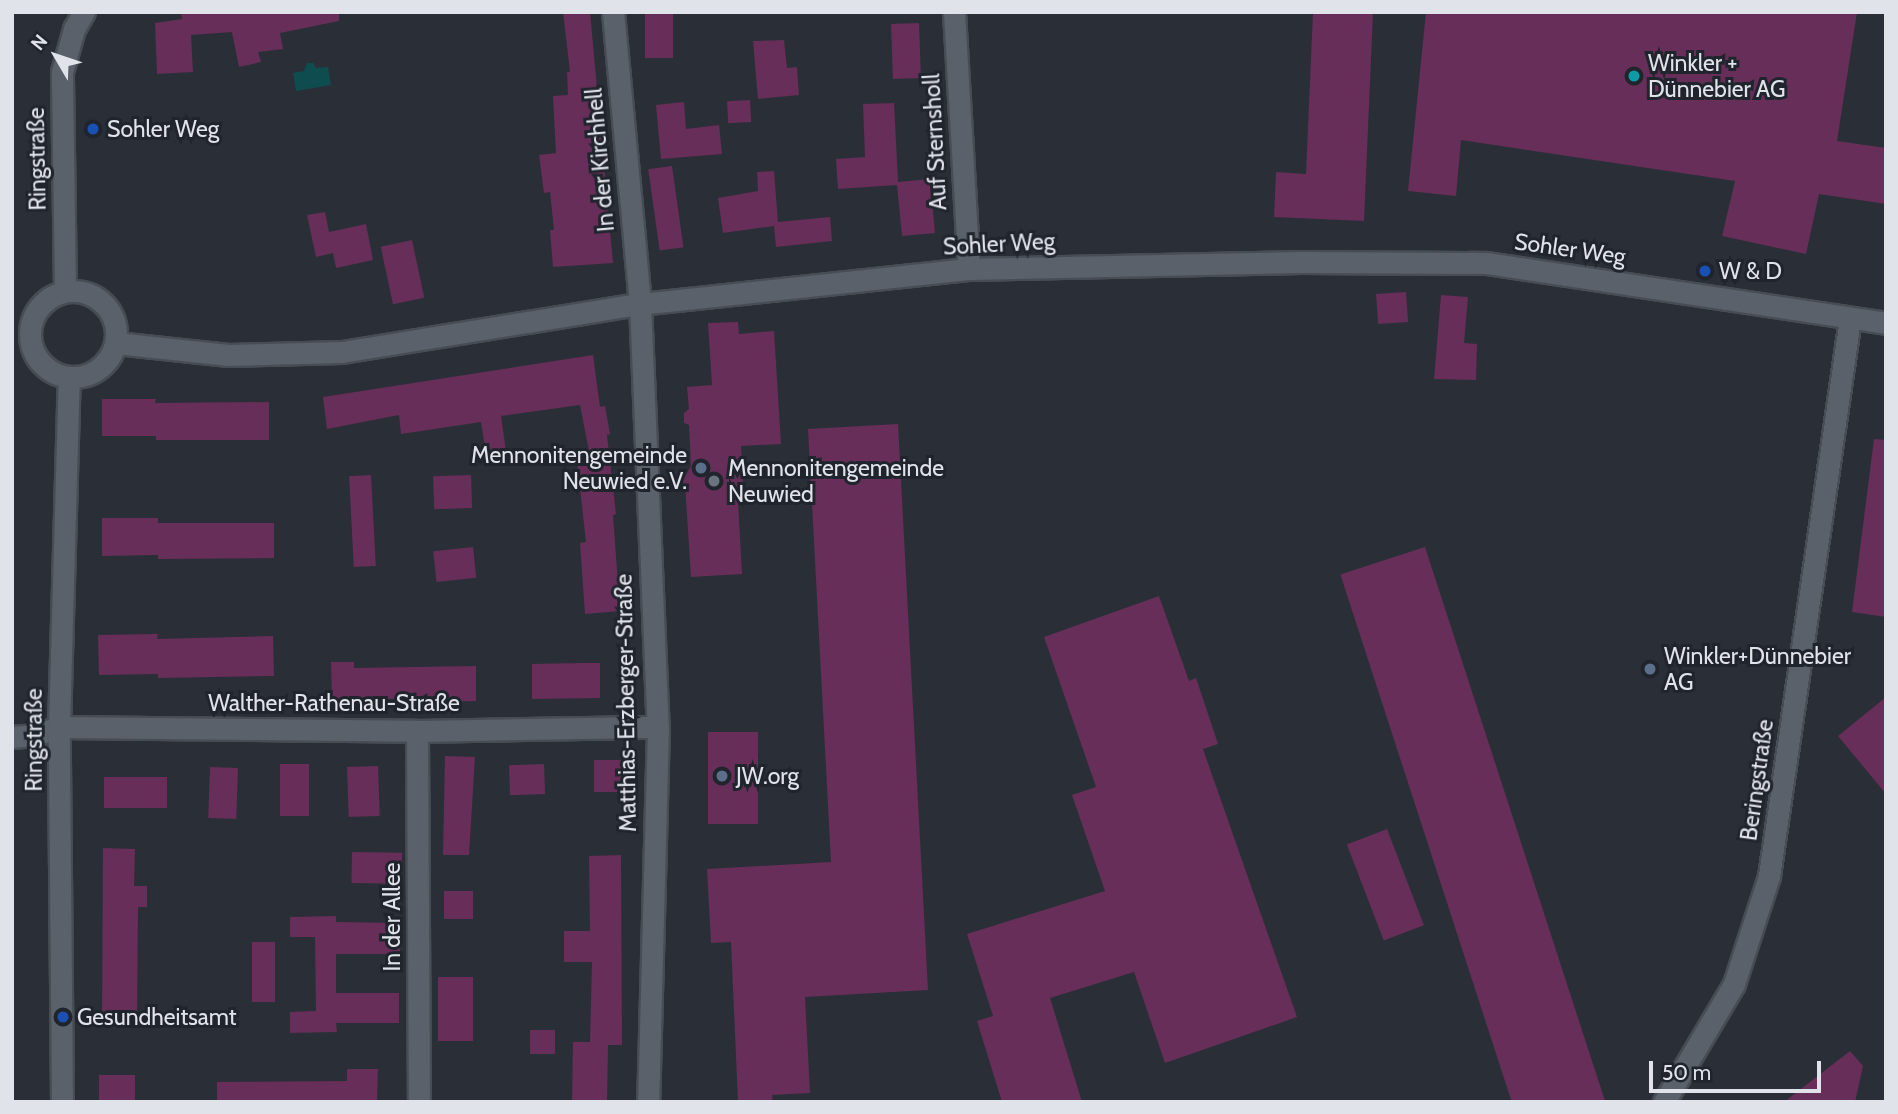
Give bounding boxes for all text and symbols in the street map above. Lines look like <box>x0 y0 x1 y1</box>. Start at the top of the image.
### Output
north arrow <box>21 21 91 91</box>
text: N <box>26 30 52 55</box>
place label: Winkler + Dünnebier AG <box>1648 49 1785 103</box>
marker: Winkler + Dünnebier AG <box>1626 68 1642 84</box>
street label: Auf Sternsholl <box>918 73 952 211</box>
street label: In der Kirchhell <box>580 87 620 233</box>
street label: Ringstraße <box>22 107 52 211</box>
place label: Sohler Weg <box>107 115 219 143</box>
marker: Sohler Weg <box>85 121 101 137</box>
street label: Sohler Weg <box>942 227 1056 261</box>
street label: Sohler Weg <box>1513 228 1627 270</box>
place label: W & D <box>1719 257 1782 285</box>
marker: W & D <box>1697 263 1713 279</box>
place label: Mennonitengemeinde Neuwied e.V. <box>471 441 687 495</box>
place label: Mennonitengemeinde Neuwied <box>728 454 944 508</box>
marker: Mennonitengemeinde Neuwied e.V. <box>693 460 709 476</box>
marker: Mennonitengemeinde Neuwied <box>706 473 722 489</box>
street label: Matthias-Erzberger-Straße <box>610 574 642 832</box>
place label: Winkler+Dünnebier AG <box>1664 642 1851 696</box>
marker: Winkler+Dünnebier AG <box>1642 661 1658 677</box>
street label: Ringstraße <box>20 688 48 792</box>
street label: Walther-Rathenau-Straße <box>208 689 460 717</box>
street label: Beringstraße <box>1735 718 1779 842</box>
place label: JW.org <box>736 762 799 790</box>
marker: JW.org <box>714 768 730 784</box>
street label: In der Allee <box>378 863 406 971</box>
place label: Gesundheitsamt <box>77 1003 236 1031</box>
marker: Gesundheitsamt <box>55 1009 71 1025</box>
scale bar <box>1653 1048 1825 1092</box>
text: 50 m <box>1662 1060 1711 1085</box>

